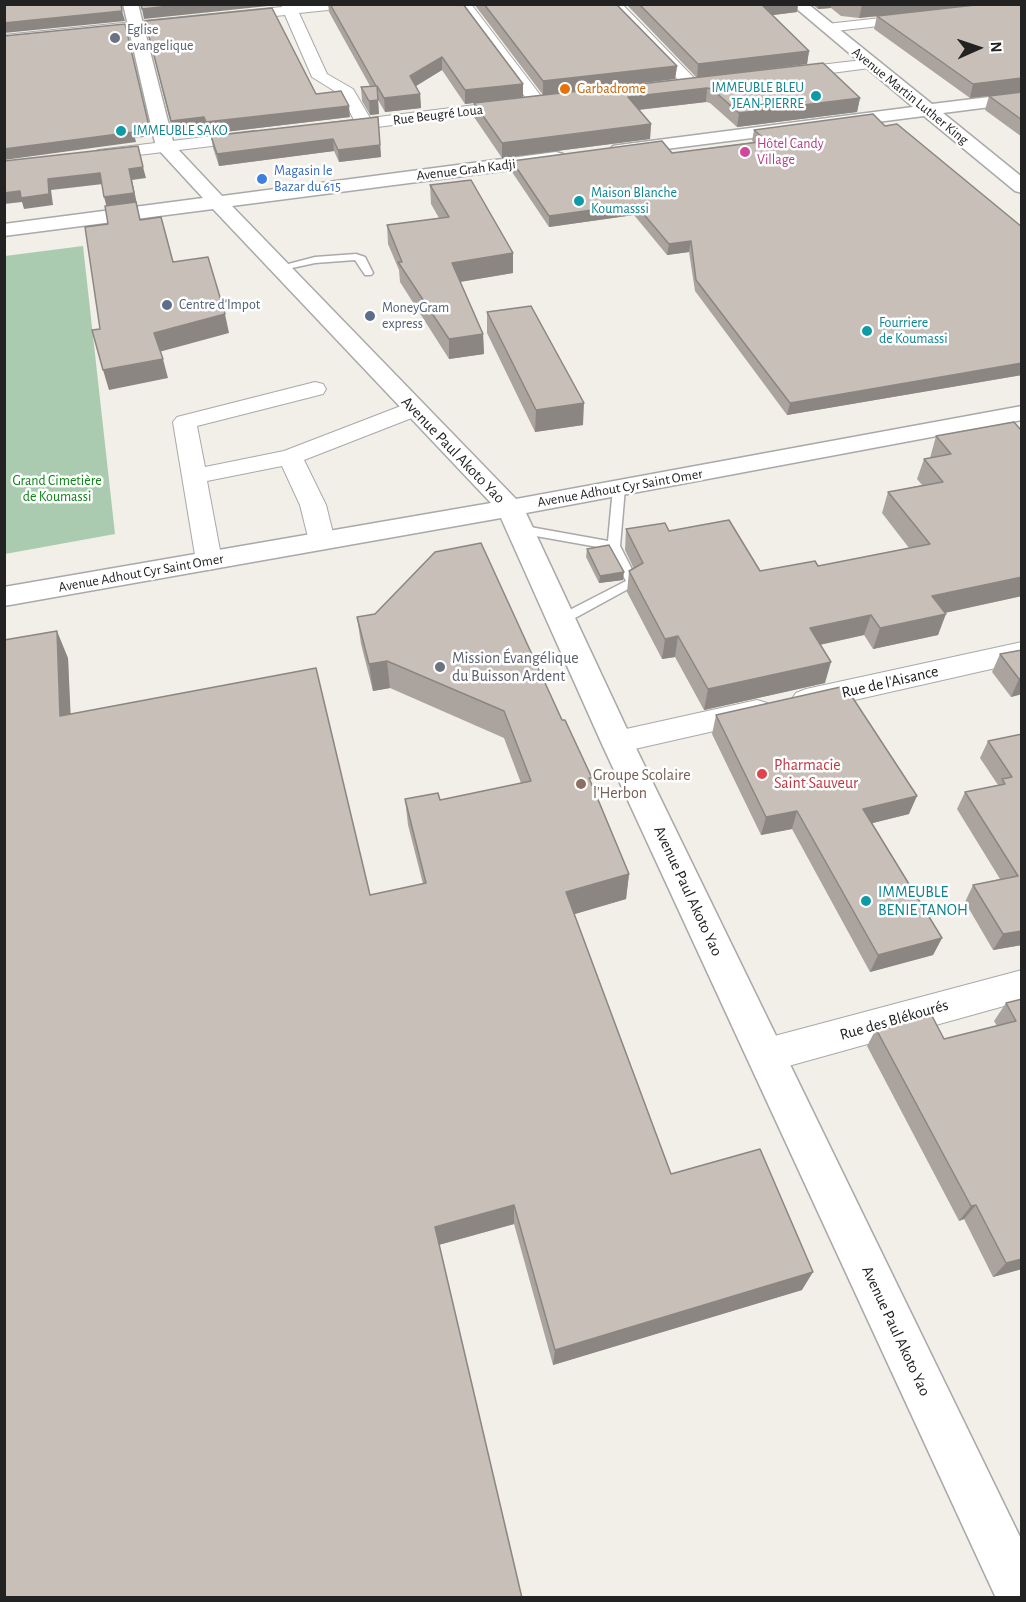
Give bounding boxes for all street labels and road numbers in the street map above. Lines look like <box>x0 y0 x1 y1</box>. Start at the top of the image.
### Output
street label: Avenue Martin Luther King <box>848 44 972 148</box>
street label: Rue Beugré Loua <box>392 101 484 129</box>
street label: Avenue Grah Kadji <box>415 156 517 184</box>
street label: Avenue Paul Akoto Yao <box>397 392 509 508</box>
street label: Avenue Adhout Cyr Saint Omer <box>536 465 704 511</box>
street label: Avenue Adhout Cyr Saint Omer <box>57 550 225 596</box>
street label: Rue de l'Aisance <box>840 662 940 702</box>
street label: Avenue Paul Akoto Yao <box>649 823 727 959</box>
street label: Rue des Blékourés <box>837 995 951 1045</box>
street label: Avenue Paul Akoto Yao <box>857 1263 935 1399</box>

